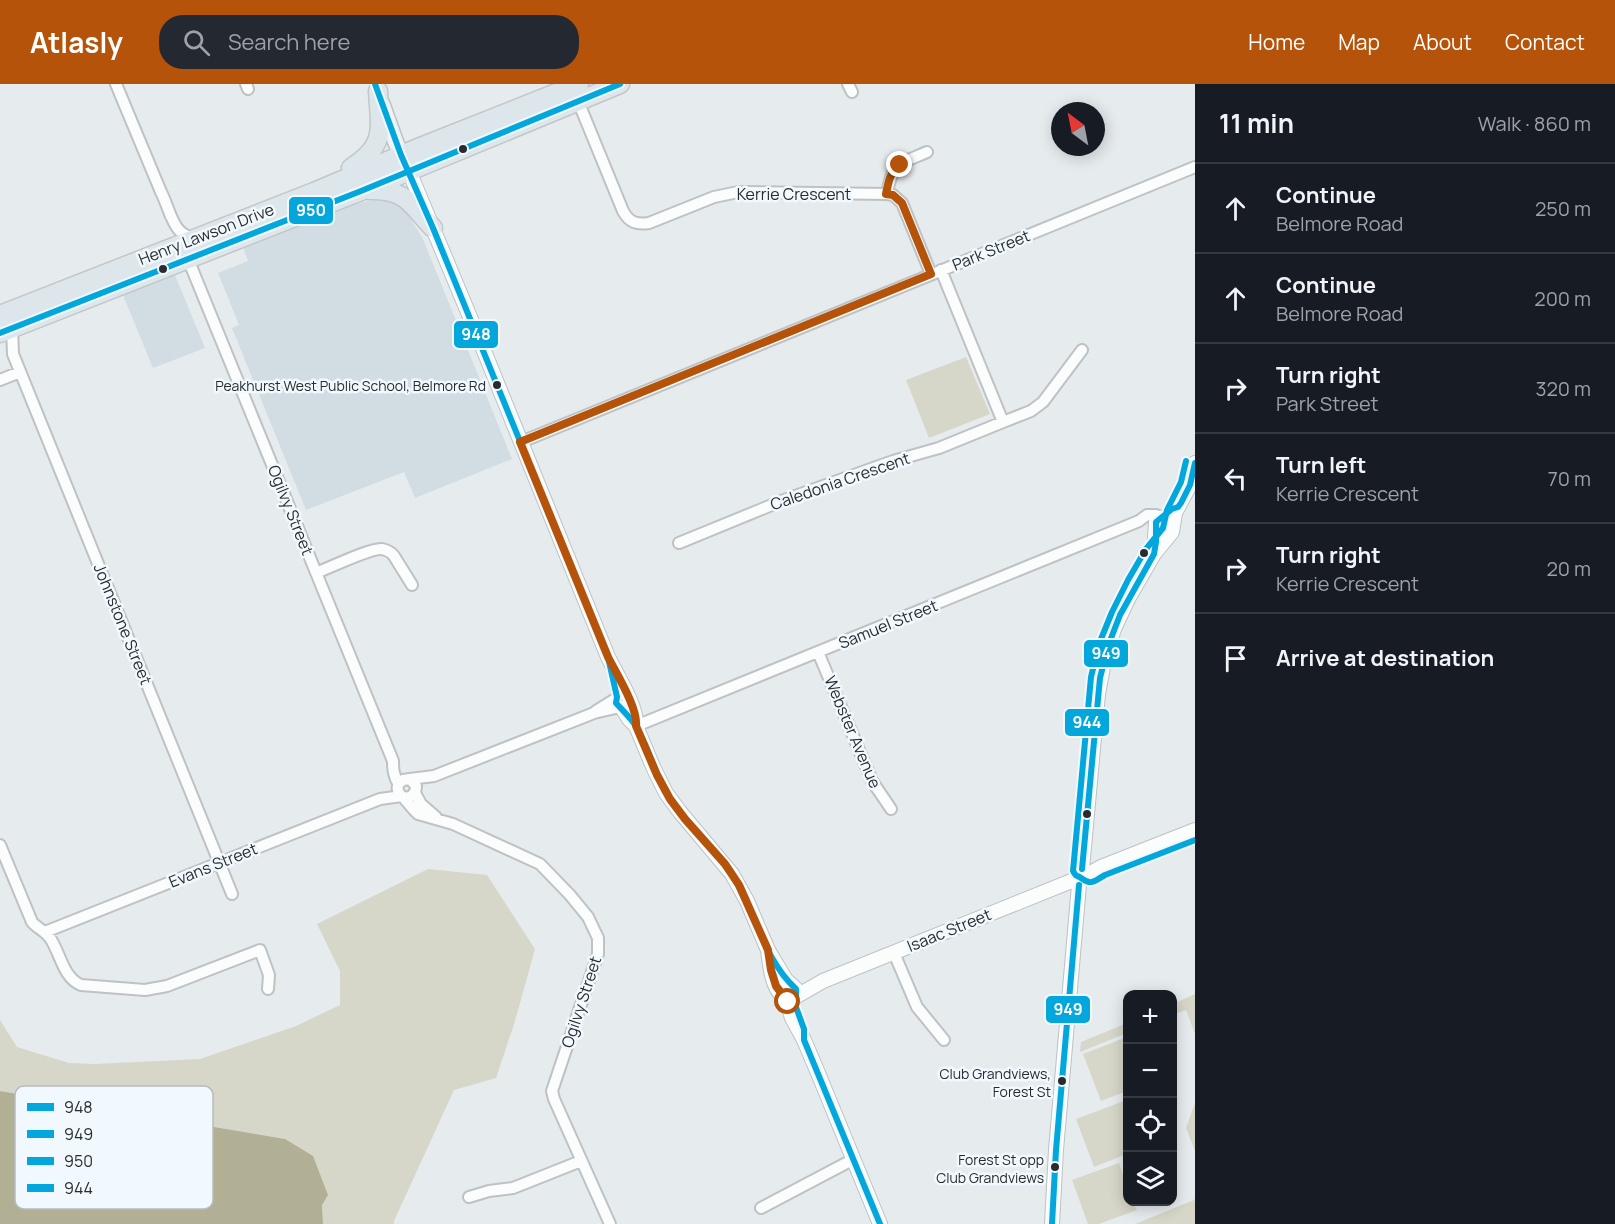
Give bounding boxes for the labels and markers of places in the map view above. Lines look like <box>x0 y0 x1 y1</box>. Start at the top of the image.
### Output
unlabelled marker <box>457 143 469 155</box>
unlabelled marker <box>157 263 169 275</box>
place label: Peakhurst West Public School, Belmore Rd <box>215 376 486 395</box>
marker: Peakhurst West Public School, Belmore Rd <box>491 379 503 391</box>
unlabelled marker <box>1138 547 1150 559</box>
unlabelled marker <box>1081 808 1093 820</box>
place label: Club Grandviews, Forest St <box>940 1064 1051 1101</box>
marker: Club Grandviews, Forest St <box>1056 1075 1068 1087</box>
place label: Forest St opp Club Grandviews <box>936 1150 1044 1187</box>
marker: Forest St opp Club Grandviews <box>1049 1161 1061 1173</box>

